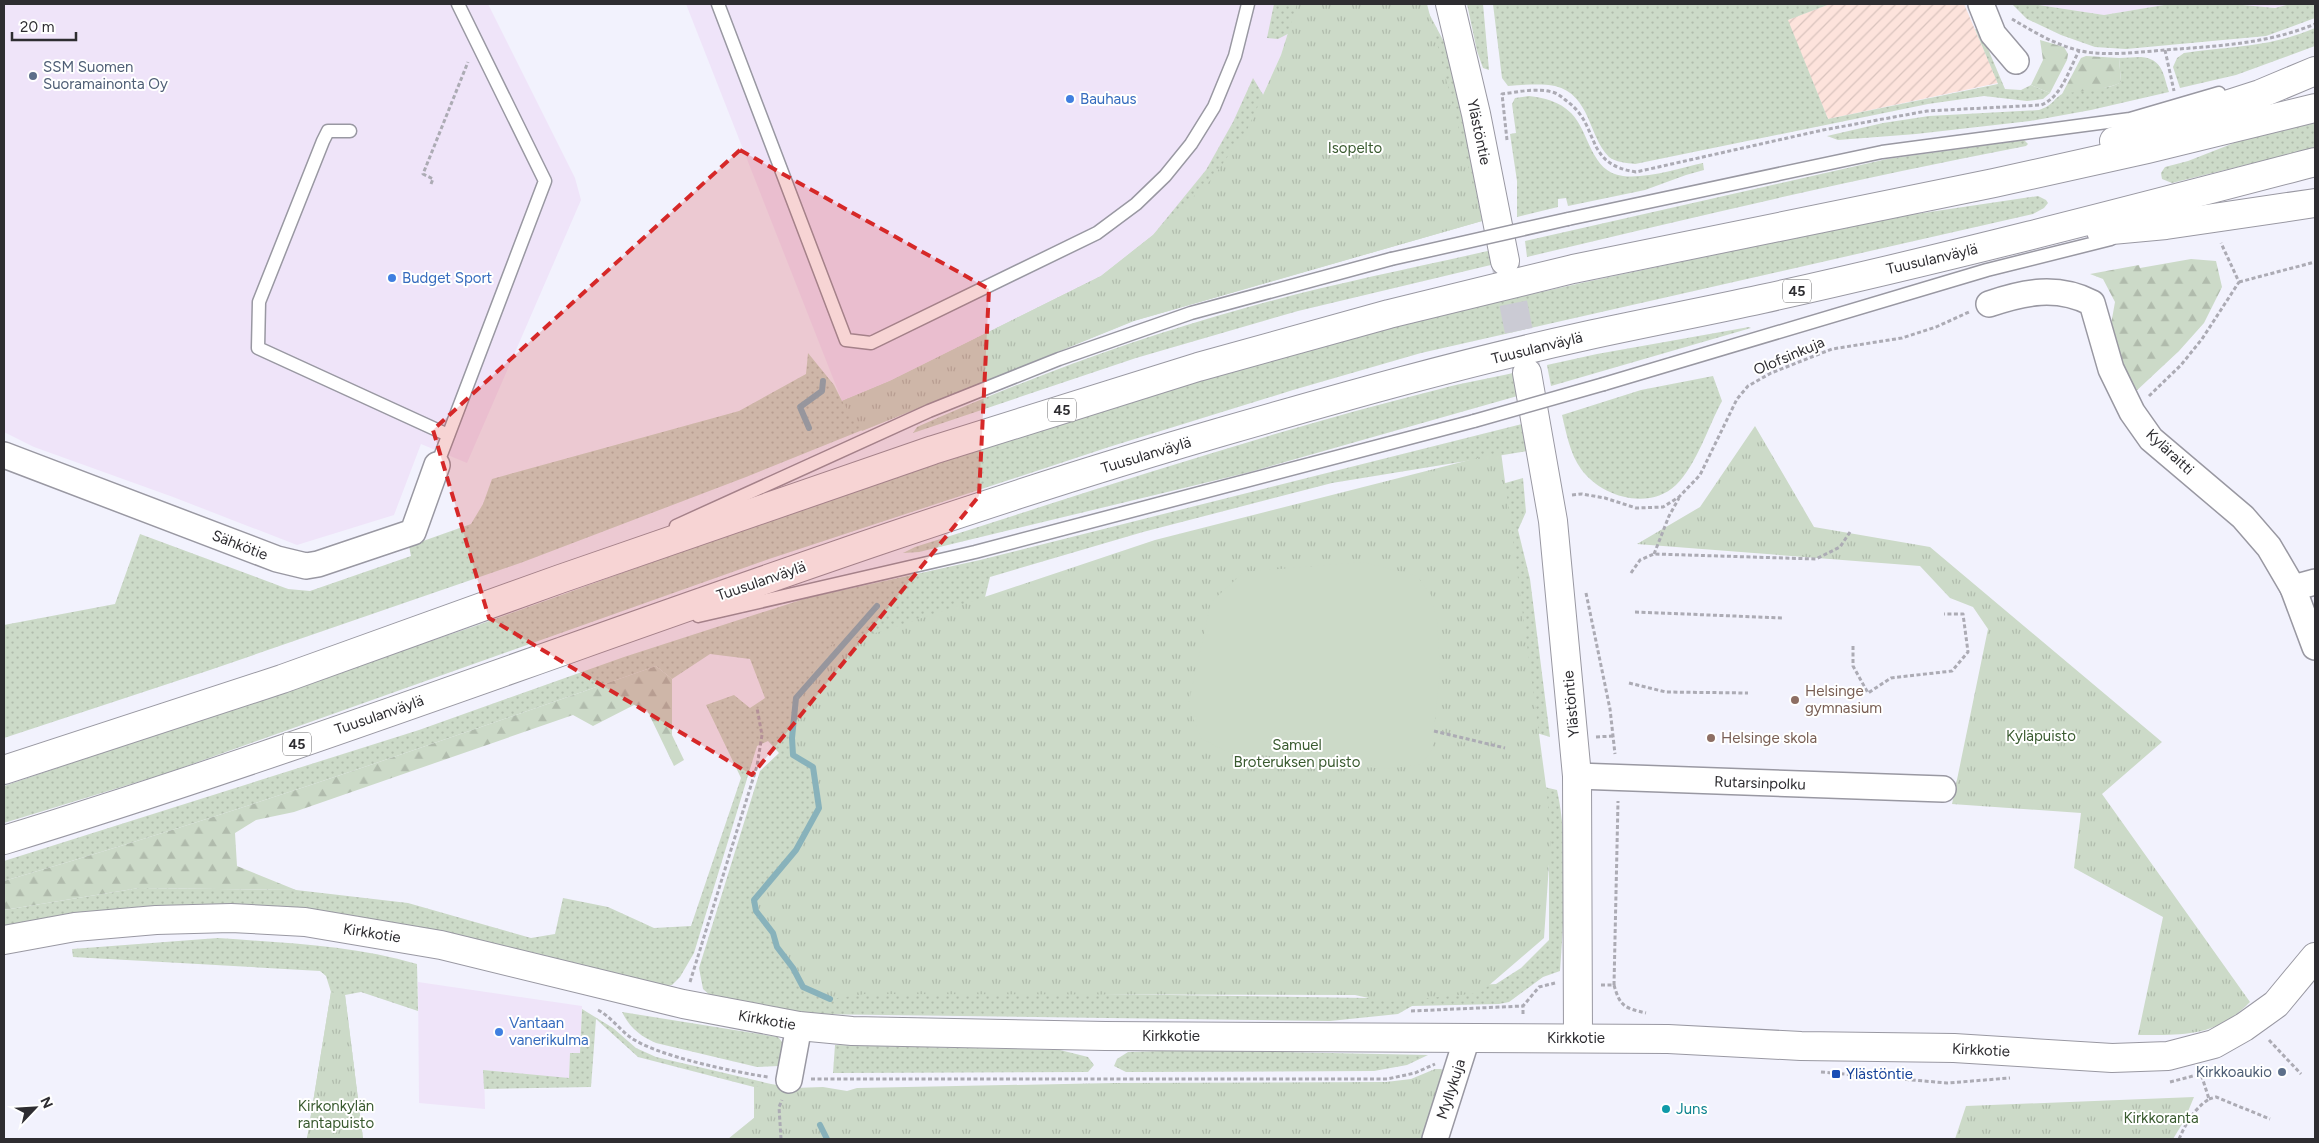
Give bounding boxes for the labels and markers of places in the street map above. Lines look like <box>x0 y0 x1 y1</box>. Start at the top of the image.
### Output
place label: SSM Suomen Suoramainonta Oy <box>43 58 168 93</box>
marker: SSM Suomen Suoramainonta Oy <box>27 70 39 82</box>
place label: Bauhaus <box>1080 90 1137 108</box>
marker: Bauhaus <box>1064 93 1076 105</box>
place label: Budget Sport <box>402 269 493 287</box>
marker: Budget Sport <box>386 272 398 284</box>
place label: Helsinge gymnasium <box>1805 682 1882 717</box>
marker: Helsinge gymnasium <box>1789 694 1801 706</box>
place label: Helsinge skola <box>1721 729 1817 747</box>
marker: Helsinge skola <box>1705 732 1717 744</box>
place label: Vantaan vanerikulma <box>509 1014 589 1049</box>
marker: Vantaan vanerikulma <box>493 1026 505 1038</box>
place label: Kirkkoaukio <box>2196 1063 2272 1081</box>
place label: Ylästöntie <box>1846 1065 1913 1083</box>
marker: Kirkkoaukio <box>2276 1066 2288 1078</box>
marker: Ylästöntie <box>1830 1068 1842 1080</box>
place label: Juns <box>1676 1100 1707 1118</box>
marker: Juns <box>1660 1103 1672 1115</box>

